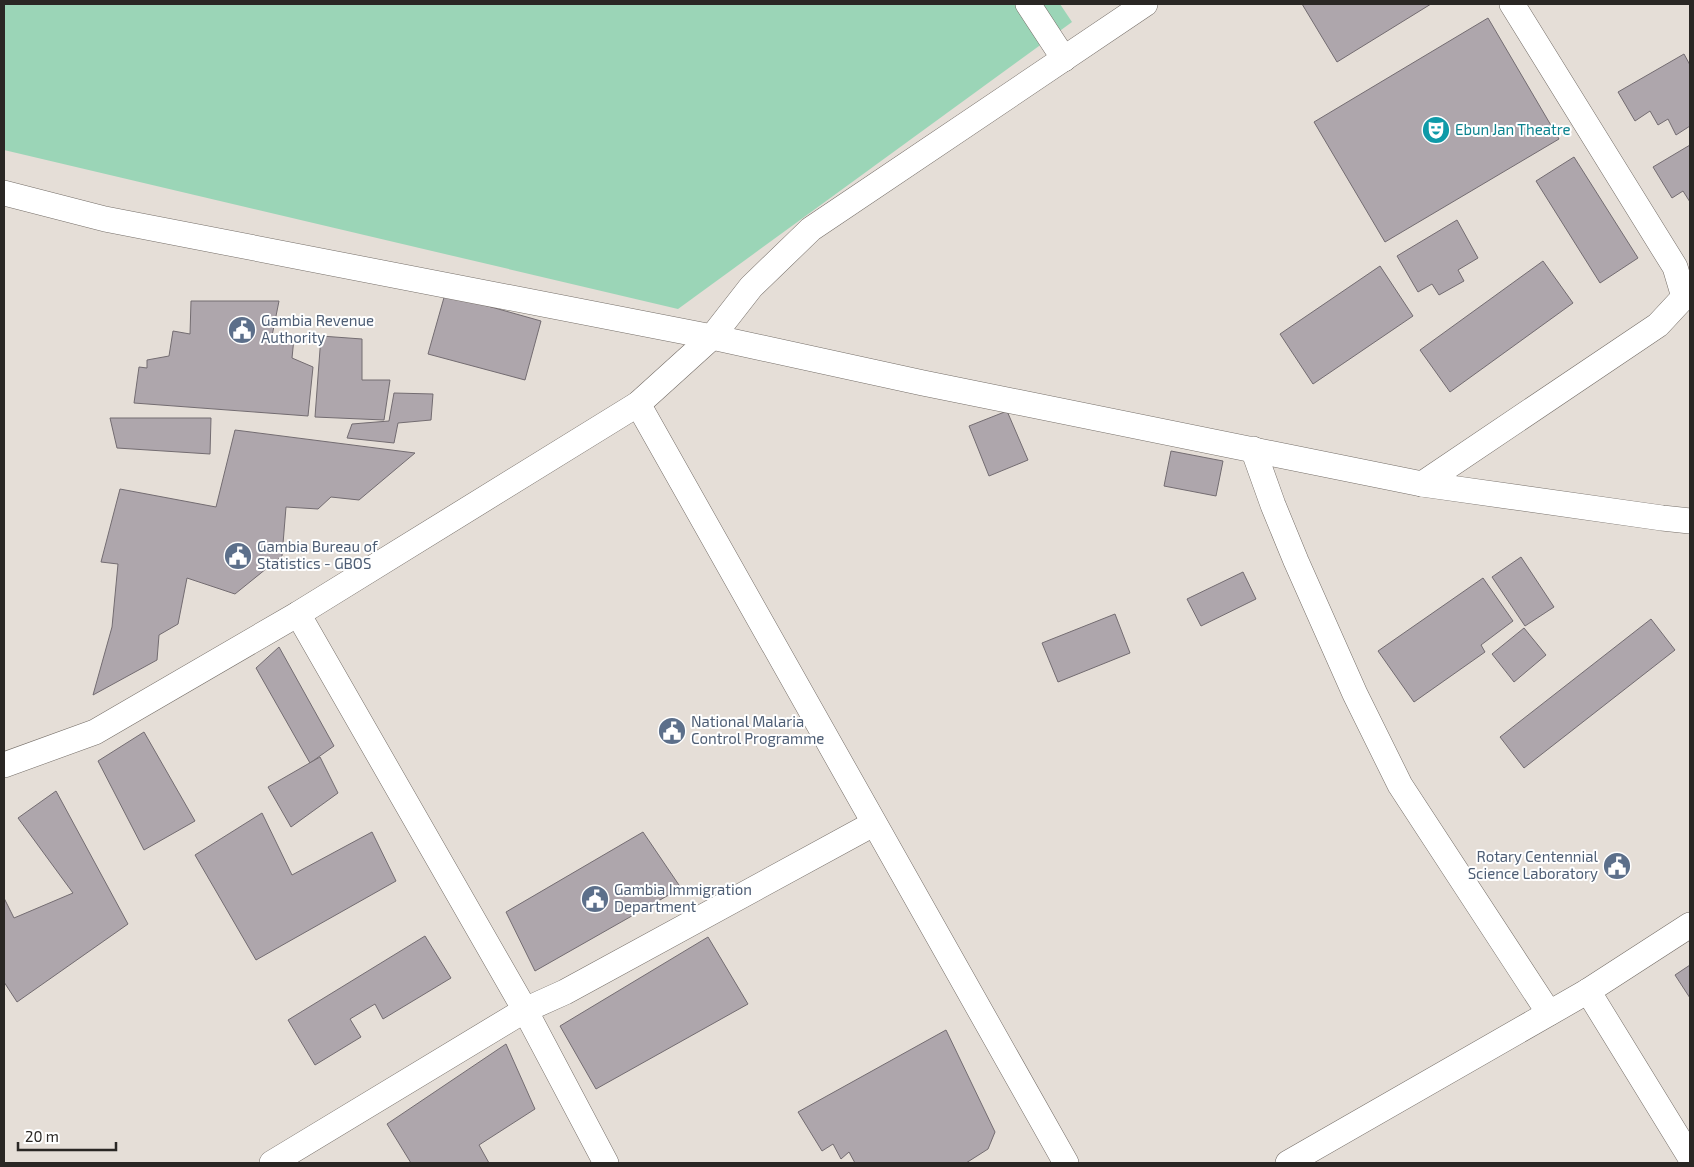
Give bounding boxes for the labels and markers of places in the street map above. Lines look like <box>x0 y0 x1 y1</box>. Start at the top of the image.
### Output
theatre icon: Ebun Jan Theatre <box>1421 115 1451 145</box>
place label: Ebun Jan Theatre <box>1455 120 1571 138</box>
place label: Gambia Revenue Authority <box>261 311 374 346</box>
public building icon: Gambia Revenue Authority <box>227 315 257 345</box>
place label: Gambia Bureau of Statistics - GBOS <box>257 537 378 572</box>
public building icon: Gambia Bureau of Statistics - GBOS <box>223 541 253 571</box>
place label: National Malaria Control Programme <box>691 712 824 747</box>
public building icon: National Malaria Control Programme <box>657 716 687 746</box>
place label: Rotary Centennial Science Laboratory <box>1468 847 1599 882</box>
public building icon: Rotary Centennial Science Laboratory <box>1602 851 1632 881</box>
place label: Gambia Immigration Department <box>614 880 752 915</box>
public building icon: Gambia Immigration Department <box>580 884 610 914</box>

